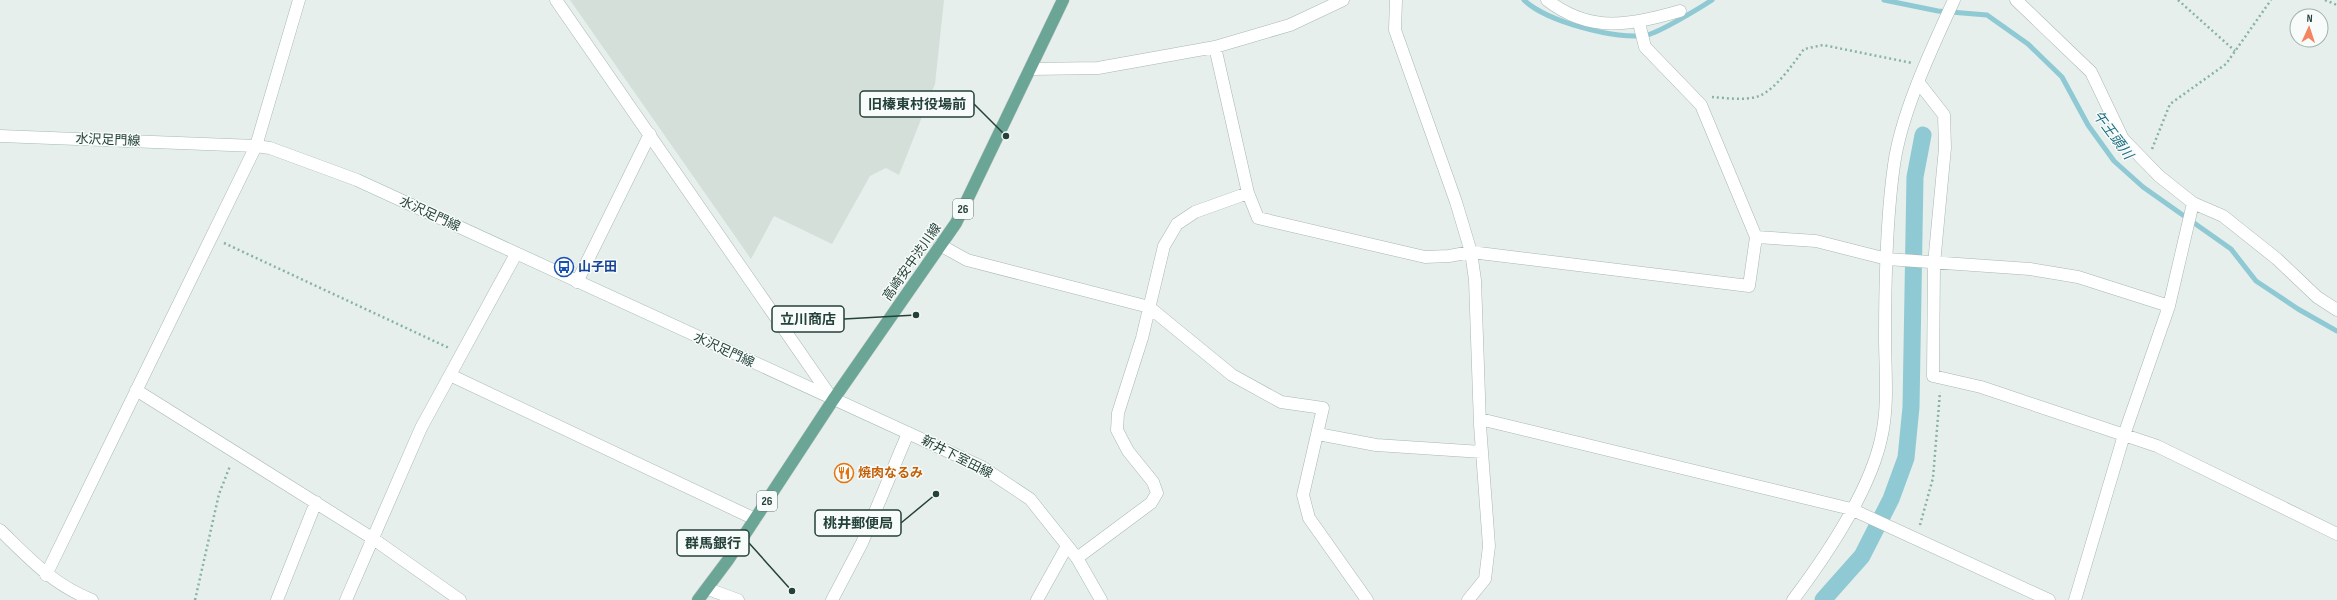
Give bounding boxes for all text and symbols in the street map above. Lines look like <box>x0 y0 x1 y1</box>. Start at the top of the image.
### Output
north arrow <box>2289 8 2329 48</box>
text: N <box>2306 12 2313 25</box>
callout: 旧榛東村役場前 <box>860 91 974 117</box>
text: 旧榛東村役場前 <box>868 96 966 113</box>
water label: 午王頭川 <box>2089 108 2138 164</box>
street label: 水沢足門線 <box>75 131 141 149</box>
street label: 水沢足門線 <box>397 193 463 235</box>
road number: 26 <box>953 199 973 219</box>
street label: 高崎安中渋川線 <box>879 220 945 304</box>
bus stop icon: 山子田 <box>553 256 575 278</box>
place label: 山子田 <box>578 259 617 275</box>
callout: 立川商店 <box>772 306 844 332</box>
text: 立川商店 <box>780 311 836 328</box>
street label: 水沢足門線 <box>691 329 757 371</box>
street label: 新井下室田線 <box>919 432 995 482</box>
restaurant icon: 焼肉なるみ <box>833 462 855 484</box>
place label: 焼肉なるみ <box>858 465 923 481</box>
road number: 26 <box>757 491 777 511</box>
callout: 桃井郵便局 <box>815 510 901 536</box>
text: 桃井郵便局 <box>823 515 893 532</box>
callout: 群馬銀行 <box>677 530 749 556</box>
text: 群馬銀行 <box>685 535 741 552</box>

